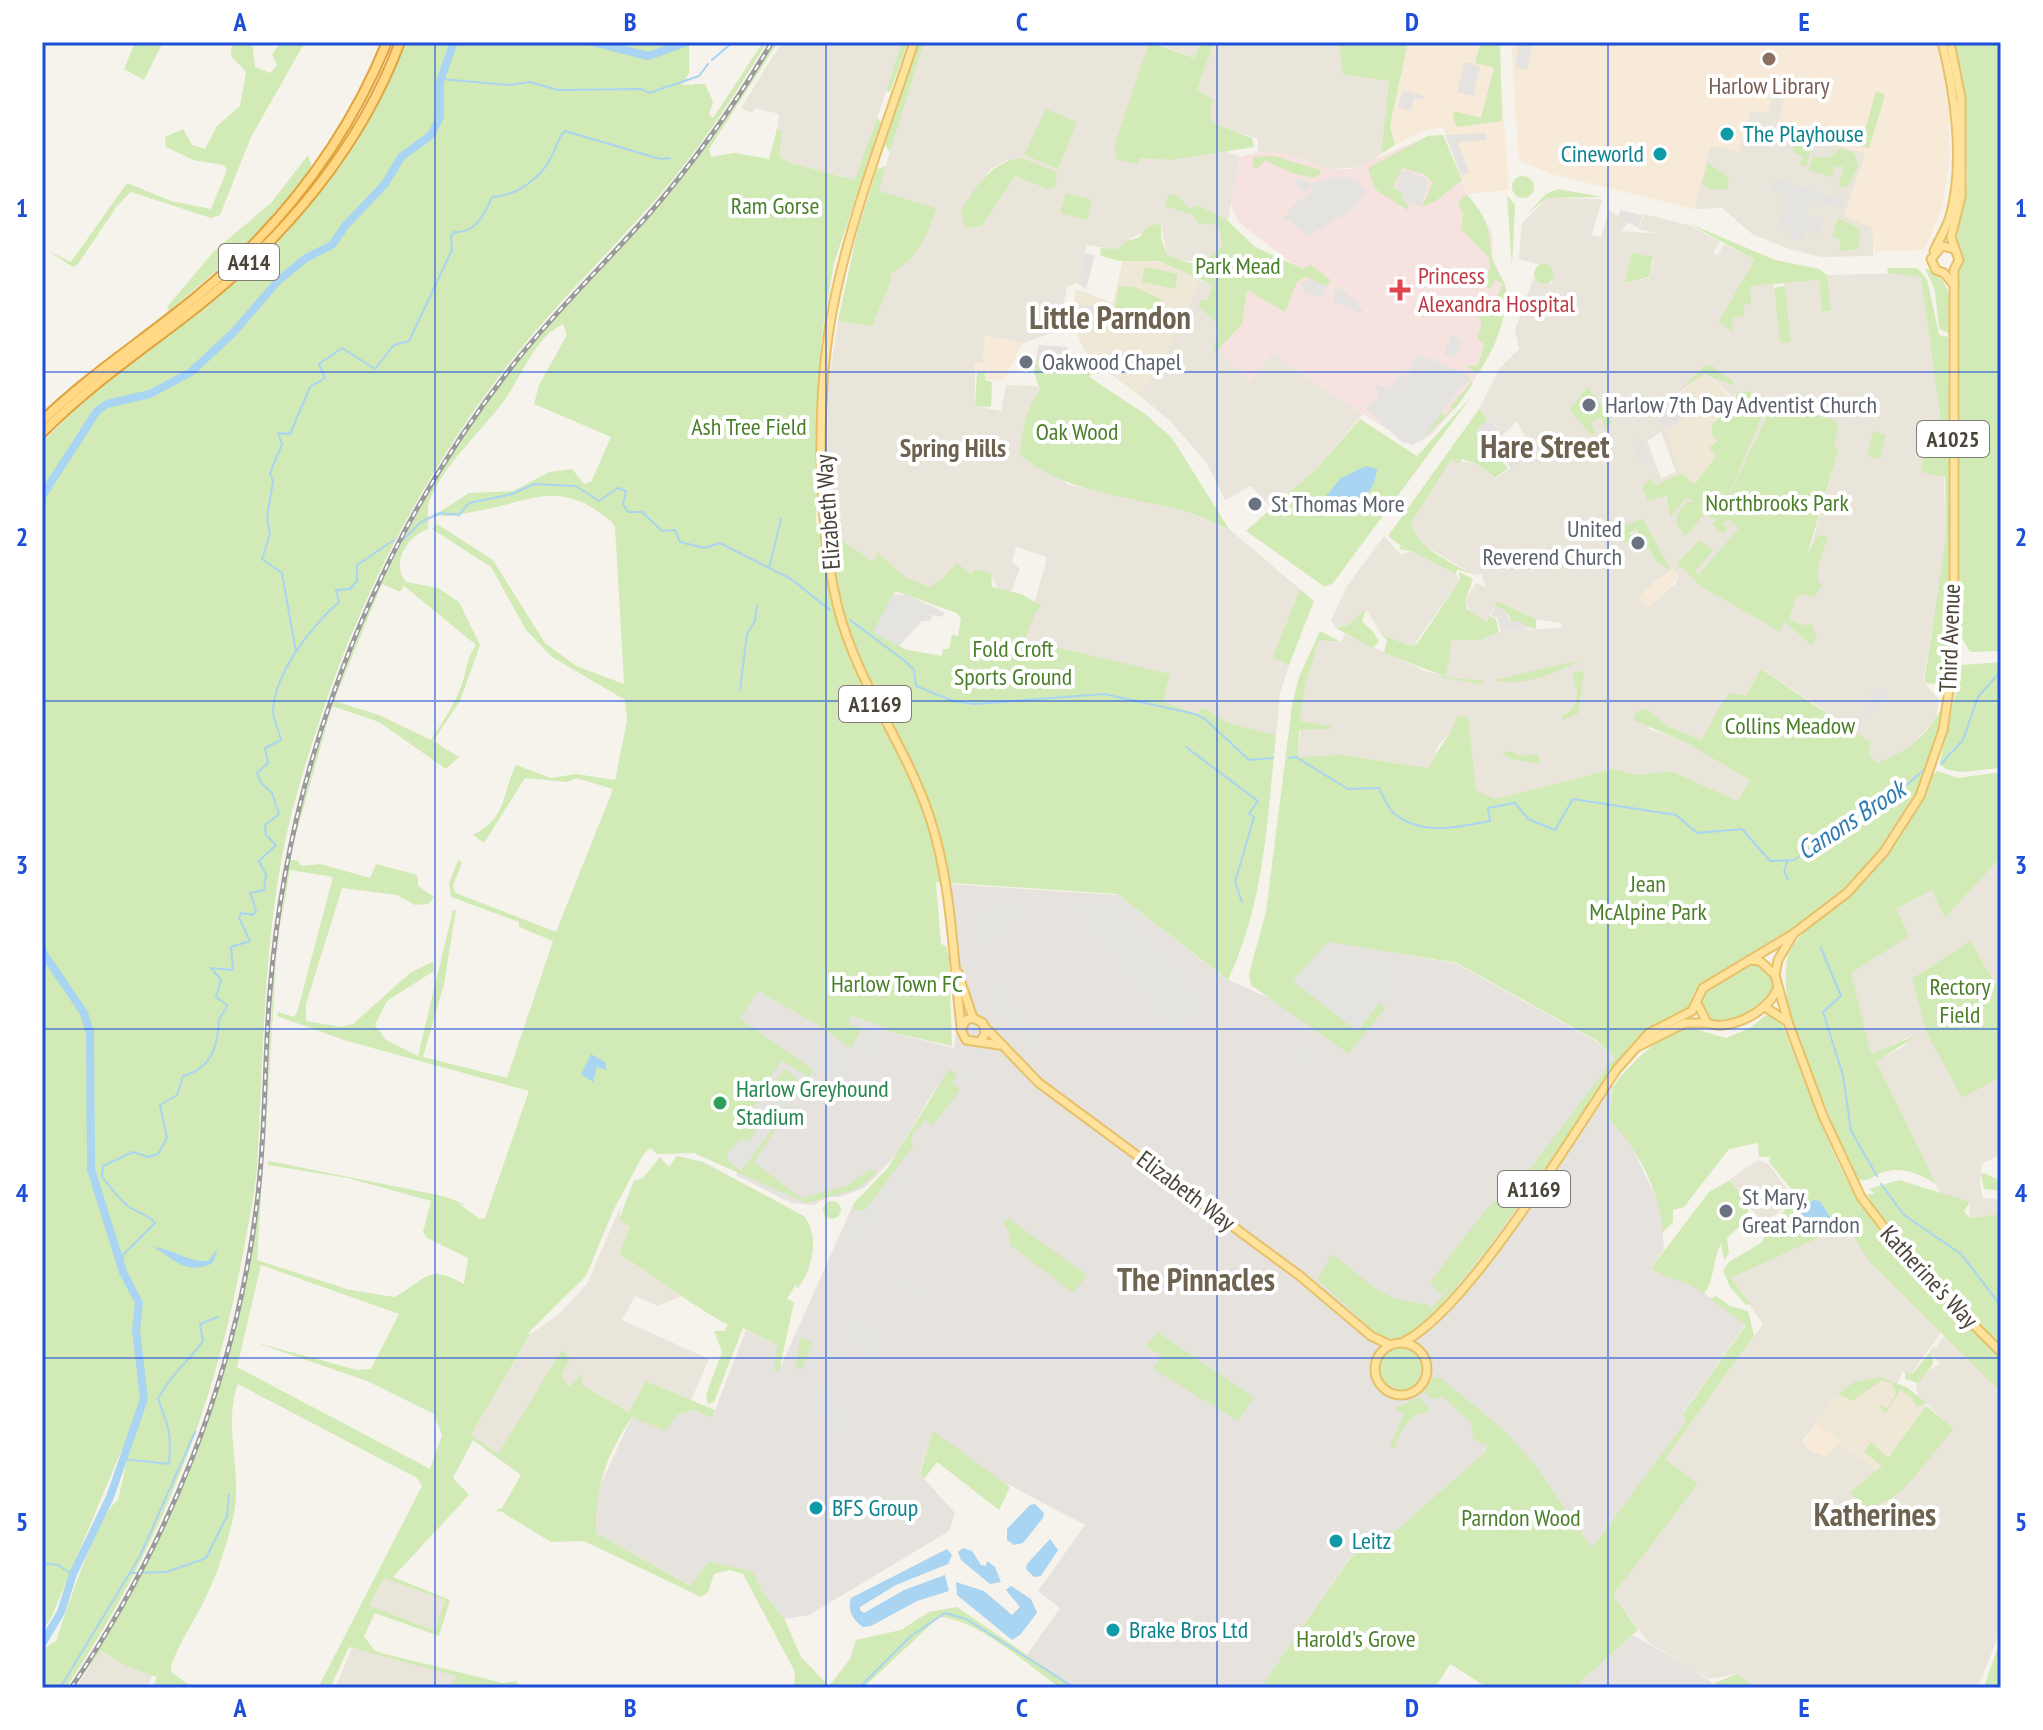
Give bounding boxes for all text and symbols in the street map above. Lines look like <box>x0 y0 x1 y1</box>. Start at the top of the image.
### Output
text: A <box>232 5 247 38</box>
text: B <box>624 5 637 38</box>
text: C <box>1016 5 1028 38</box>
text: D <box>1405 5 1419 38</box>
text: E <box>1798 5 1810 38</box>
marker: Harlow Library <box>1760 50 1778 68</box>
place label: Harlow Library <box>1709 70 1829 101</box>
place label: The Playhouse <box>1743 118 1864 149</box>
marker: The Playhouse <box>1718 125 1736 143</box>
place label: Cineworld <box>1561 138 1644 169</box>
marker: Cineworld <box>1651 145 1669 163</box>
park label: Ram Gorse <box>731 190 819 221</box>
text: 1 <box>16 191 28 224</box>
text: 1 <box>2015 191 2027 224</box>
road number: A414 <box>219 244 279 280</box>
park label: Park Mead <box>1195 250 1281 281</box>
place label: Princess Alexandra Hospital <box>1418 260 1575 319</box>
marker: Princess Alexandra Hospital <box>1389 279 1411 301</box>
district label: Little Parndon <box>1029 296 1191 338</box>
place label: Oakwood Chapel <box>1042 346 1182 377</box>
marker: Oakwood Chapel <box>1017 353 1035 371</box>
place label: Harlow 7th Day Adventist Church <box>1605 389 1877 420</box>
marker: Harlow 7th Day Adventist Church <box>1580 396 1598 414</box>
park label: Ash Tree Field <box>691 411 807 442</box>
park label: Oak Wood <box>1036 416 1118 447</box>
road number: A1025 <box>1917 421 1989 457</box>
district label: Hare Street <box>1480 425 1610 467</box>
district label: Spring Hills <box>900 431 1006 464</box>
street label: Elizabeth Way <box>808 453 847 571</box>
park label: Northbrooks Park <box>1705 487 1849 518</box>
place label: St Thomas More <box>1271 488 1405 519</box>
marker: St Thomas More <box>1246 495 1264 513</box>
place label: United Reverend Church <box>1483 513 1622 572</box>
text: 2 <box>16 520 28 553</box>
text: 2 <box>2015 520 2027 553</box>
marker: United Reverend Church <box>1629 534 1647 552</box>
street label: Third Avenue <box>1932 583 1967 693</box>
park label: Fold Croft Sports Ground <box>954 633 1072 692</box>
road number: A1169 <box>839 686 911 722</box>
park label: Collins Meadow <box>1725 710 1856 741</box>
water label: Canons Brook <box>1790 771 1913 867</box>
text: 3 <box>16 848 28 881</box>
text: 3 <box>2015 848 2027 881</box>
park label: Jean McAlpine Park <box>1589 868 1707 927</box>
park label: Harlow Town FC <box>831 968 963 999</box>
park label: Rectory Field <box>1929 971 1991 1030</box>
place label: Harlow Greyhound Stadium <box>736 1073 889 1132</box>
marker: Harlow Greyhound Stadium <box>711 1094 729 1112</box>
street label: Elizabeth Way <box>1131 1143 1242 1238</box>
road number: A1169 <box>1498 1171 1570 1207</box>
text: 4 <box>16 1176 29 1209</box>
text: 4 <box>2015 1176 2028 1209</box>
place label: St Mary, Great Parndon <box>1742 1181 1860 1240</box>
marker: St Mary, Great Parndon <box>1717 1202 1735 1220</box>
street label: Katherine's Way <box>1874 1219 1985 1335</box>
district label: The Pinnacles <box>1117 1258 1275 1300</box>
place label: BFS Group <box>832 1492 918 1523</box>
district label: Katherines <box>1814 1493 1936 1535</box>
marker: BFS Group <box>807 1499 825 1517</box>
park label: Parndon Wood <box>1461 1502 1581 1533</box>
text: 5 <box>16 1505 28 1538</box>
text: 5 <box>2015 1505 2027 1538</box>
place label: Leitz <box>1352 1525 1391 1556</box>
marker: Leitz <box>1327 1532 1345 1550</box>
place label: Brake Bros Ltd <box>1129 1614 1248 1645</box>
marker: Brake Bros Ltd <box>1104 1621 1122 1639</box>
park label: Harold's Grove <box>1296 1623 1416 1654</box>
text: A <box>232 1691 247 1724</box>
text: B <box>624 1691 637 1724</box>
text: C <box>1016 1691 1028 1724</box>
text: D <box>1405 1691 1419 1724</box>
text: E <box>1798 1691 1810 1724</box>

